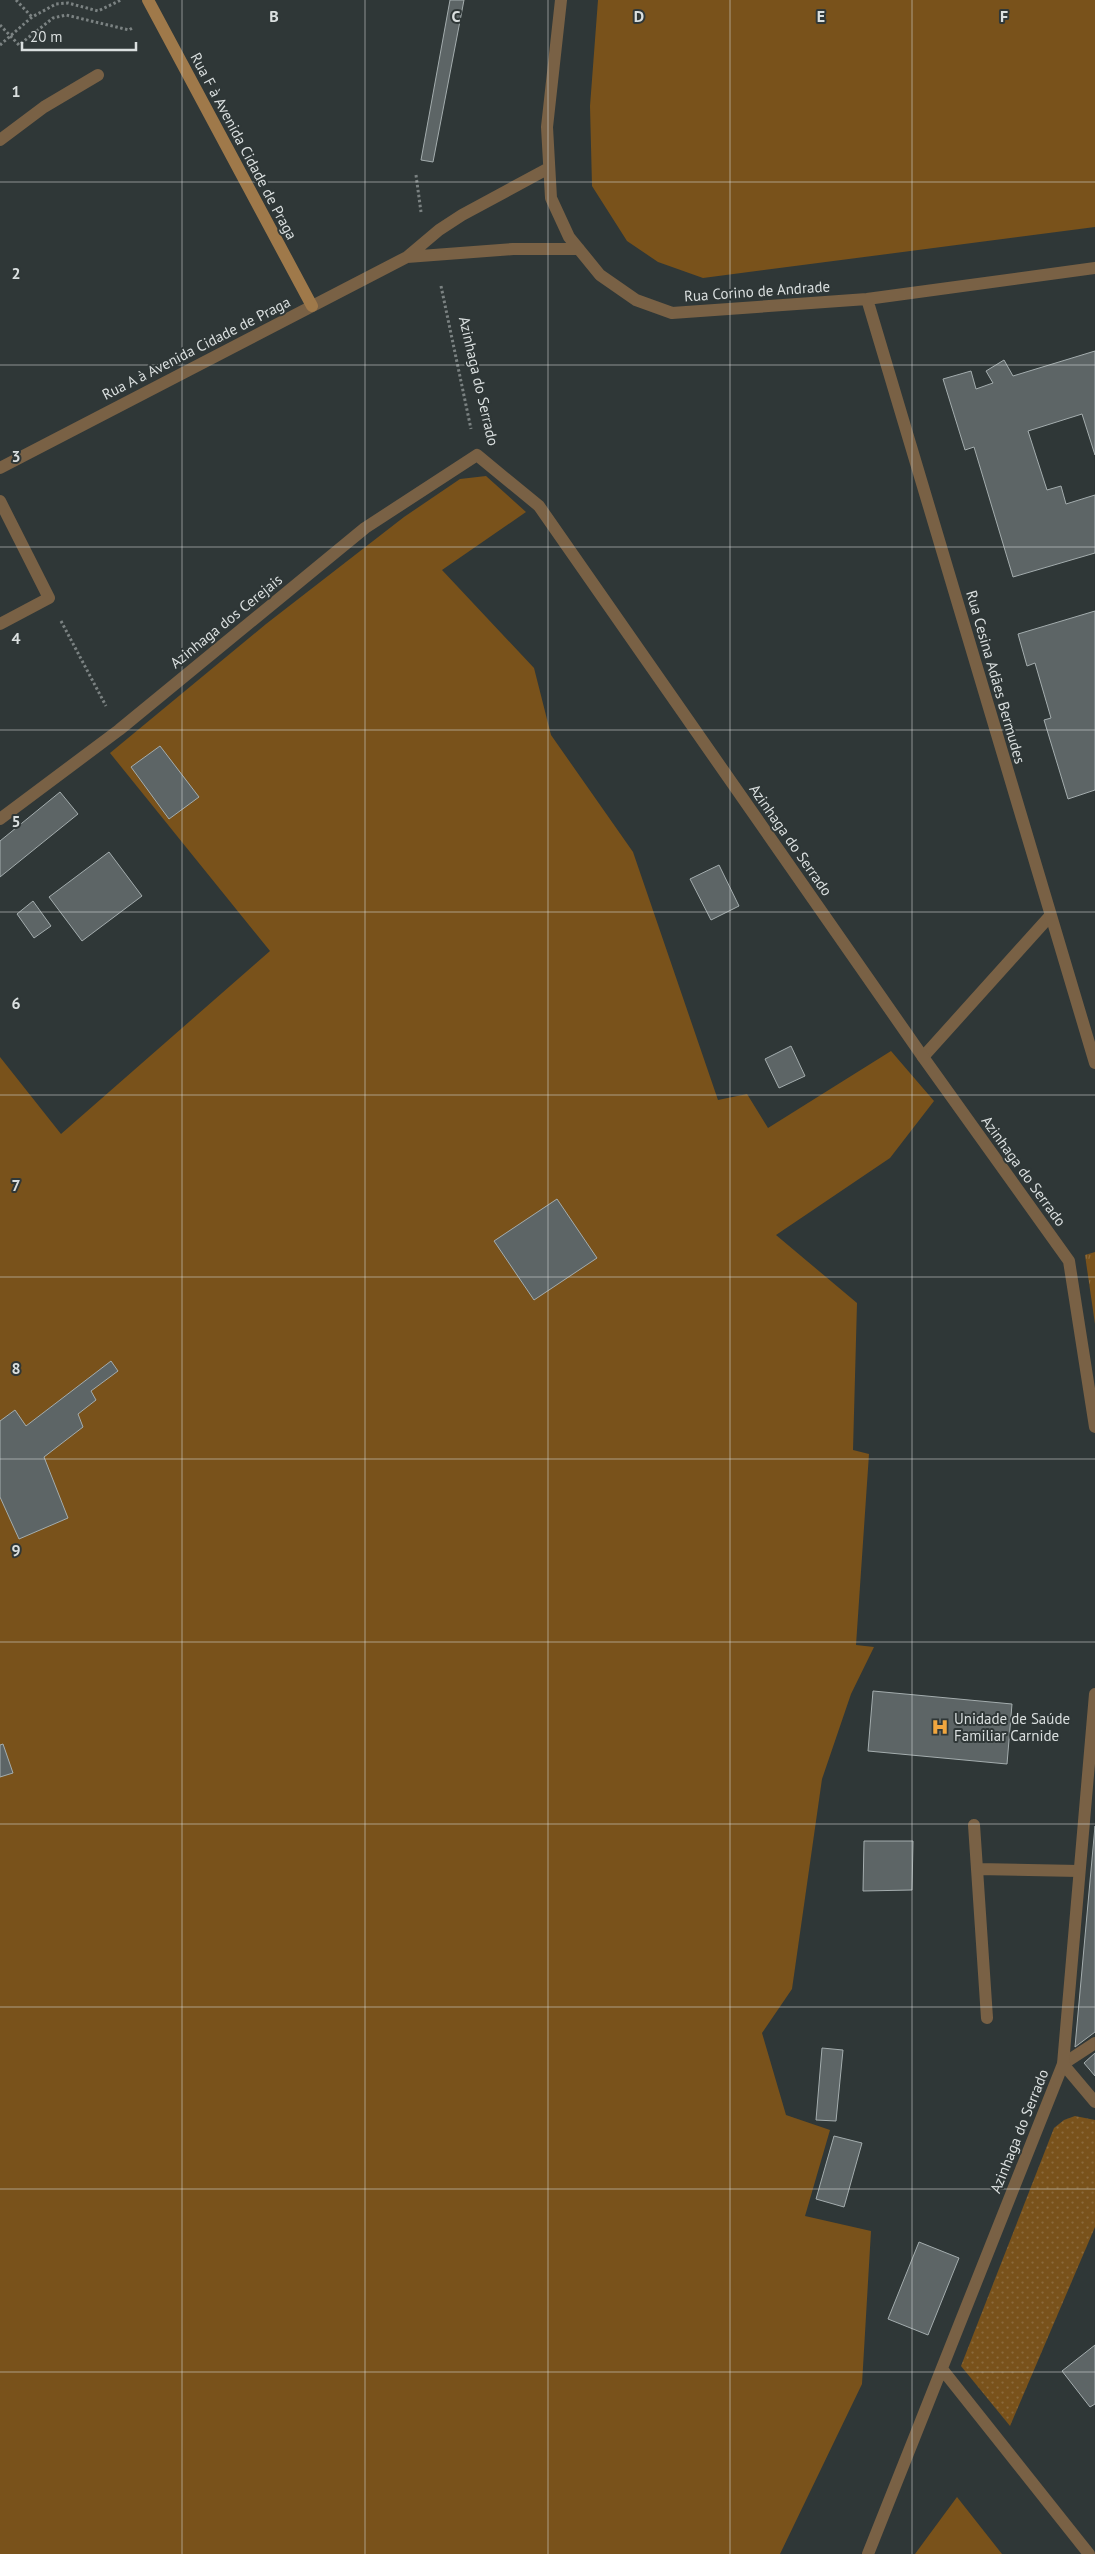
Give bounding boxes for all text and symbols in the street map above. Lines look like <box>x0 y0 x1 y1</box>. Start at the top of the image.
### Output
text: B <box>269 6 279 26</box>
text: C <box>452 6 461 26</box>
text: D <box>634 6 644 26</box>
text: E <box>817 6 825 26</box>
text: F <box>1000 6 1008 26</box>
scale bar <box>22 20 136 52</box>
text: 20 m <box>30 27 63 46</box>
street label: Rua F à Avenida Cidade de Praga <box>187 49 301 243</box>
text: 1 <box>11 81 21 101</box>
text: 2 <box>11 263 21 283</box>
street label: Rua Corino de Andrade <box>683 276 831 306</box>
street label: Rua A à Avenida Cidade de Praga <box>99 292 293 404</box>
street label: Azinhaga do Serrado <box>455 315 503 447</box>
text: 3 <box>11 446 21 466</box>
street label: Azinhaga dos Cerejais <box>166 570 286 672</box>
street label: Rua Cesina Adães Bermudes <box>962 588 1030 766</box>
text: 4 <box>11 628 21 648</box>
street label: Azinhaga do Serrado <box>745 780 837 900</box>
text: 5 <box>11 811 21 831</box>
text: 6 <box>11 993 21 1013</box>
street label: Azinhaga do Serrado <box>978 1112 1070 1230</box>
text: 7 <box>11 1175 21 1195</box>
text: 8 <box>11 1358 21 1378</box>
text: 9 <box>11 1540 21 1560</box>
place label: Unidade de Saúde Familiar Carnide <box>954 1709 1070 1745</box>
hospital icon: Unidade de Saúde Familiar Carnide <box>930 1717 950 1737</box>
street label: Azinhaga do Serrado <box>985 2066 1053 2196</box>

